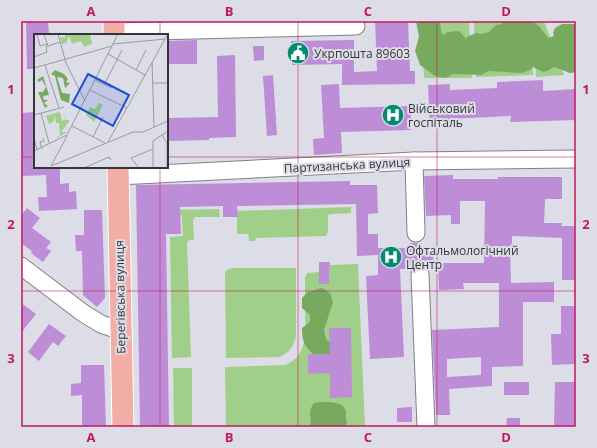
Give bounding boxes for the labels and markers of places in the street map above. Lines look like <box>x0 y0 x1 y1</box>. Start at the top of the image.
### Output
public building icon: Укрпошта 89603 <box>285 40 311 66</box>
place label: Укрпошта 89603 <box>314 45 410 62</box>
place label: Військовий госпіталь <box>408 100 475 131</box>
hospital icon: Військовий госпіталь <box>380 102 406 128</box>
place label: Офтальмологічний Центр <box>406 242 519 273</box>
hospital icon: Офтальмологічний Центр <box>378 244 404 270</box>

